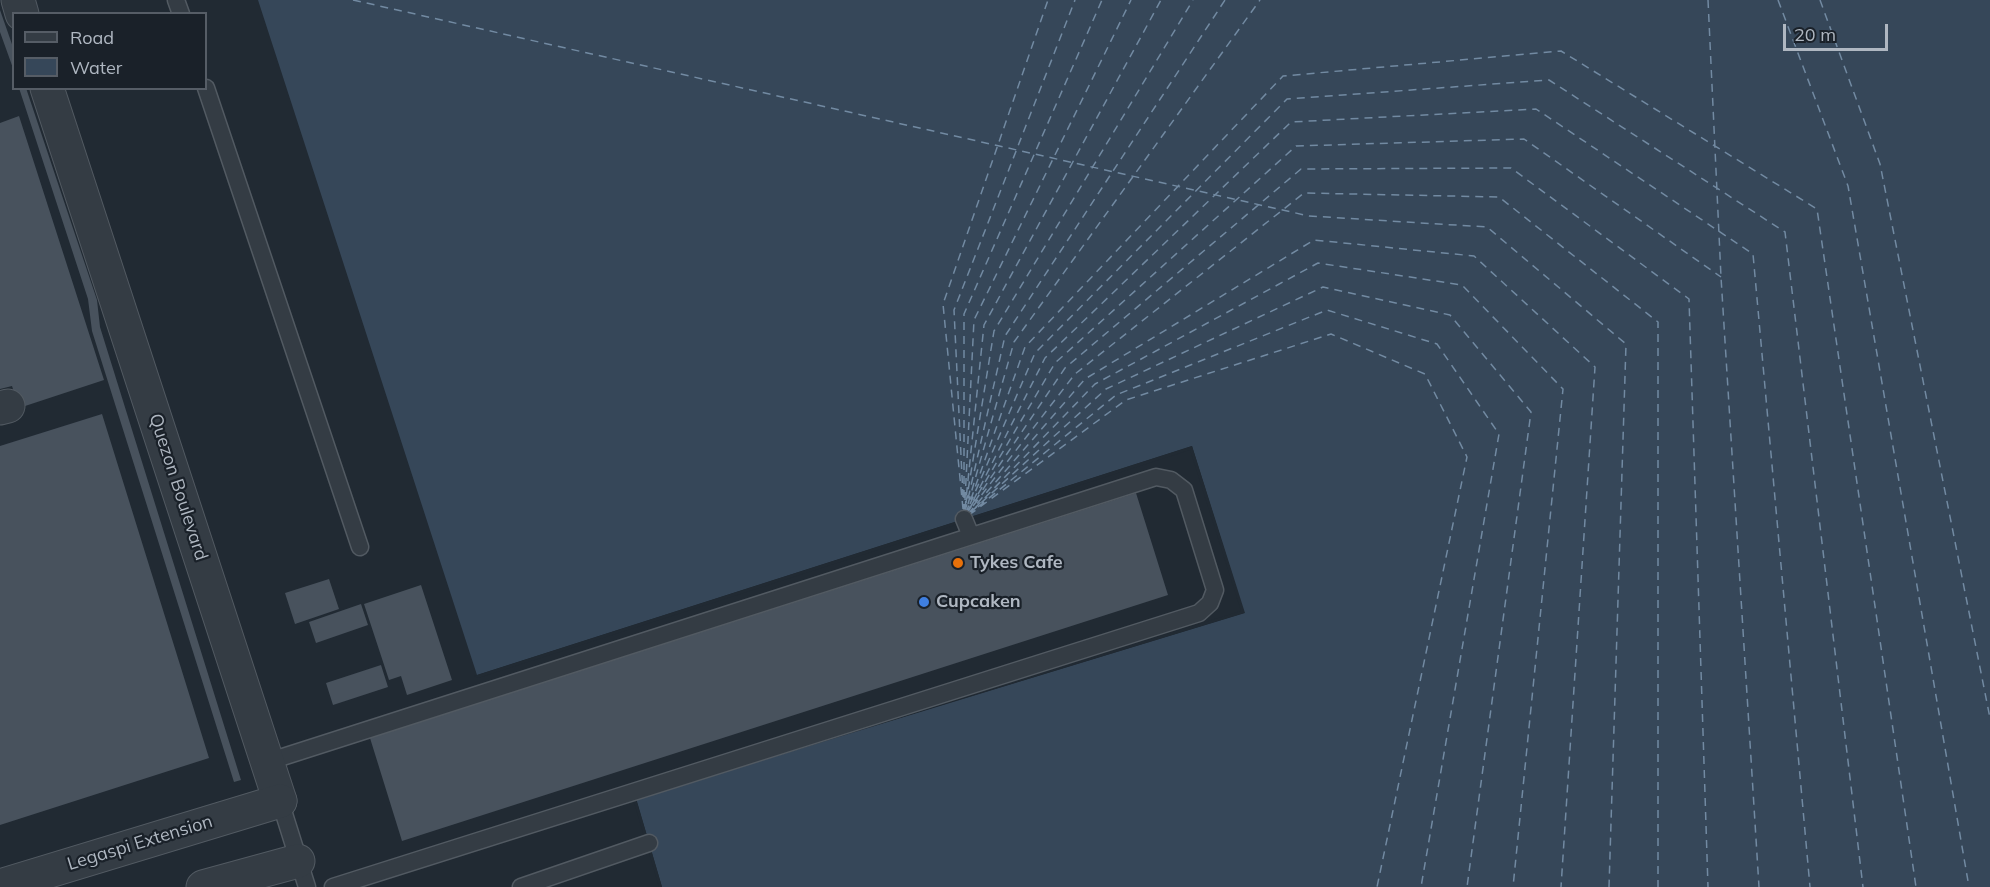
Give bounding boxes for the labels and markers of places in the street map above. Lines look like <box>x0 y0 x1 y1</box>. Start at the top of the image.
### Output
place label: Tykes Cafe <box>970 552 1063 574</box>
marker: Tykes Cafe <box>951 556 965 570</box>
place label: Cupcaken <box>936 591 1021 613</box>
marker: Cupcaken <box>917 595 931 609</box>

